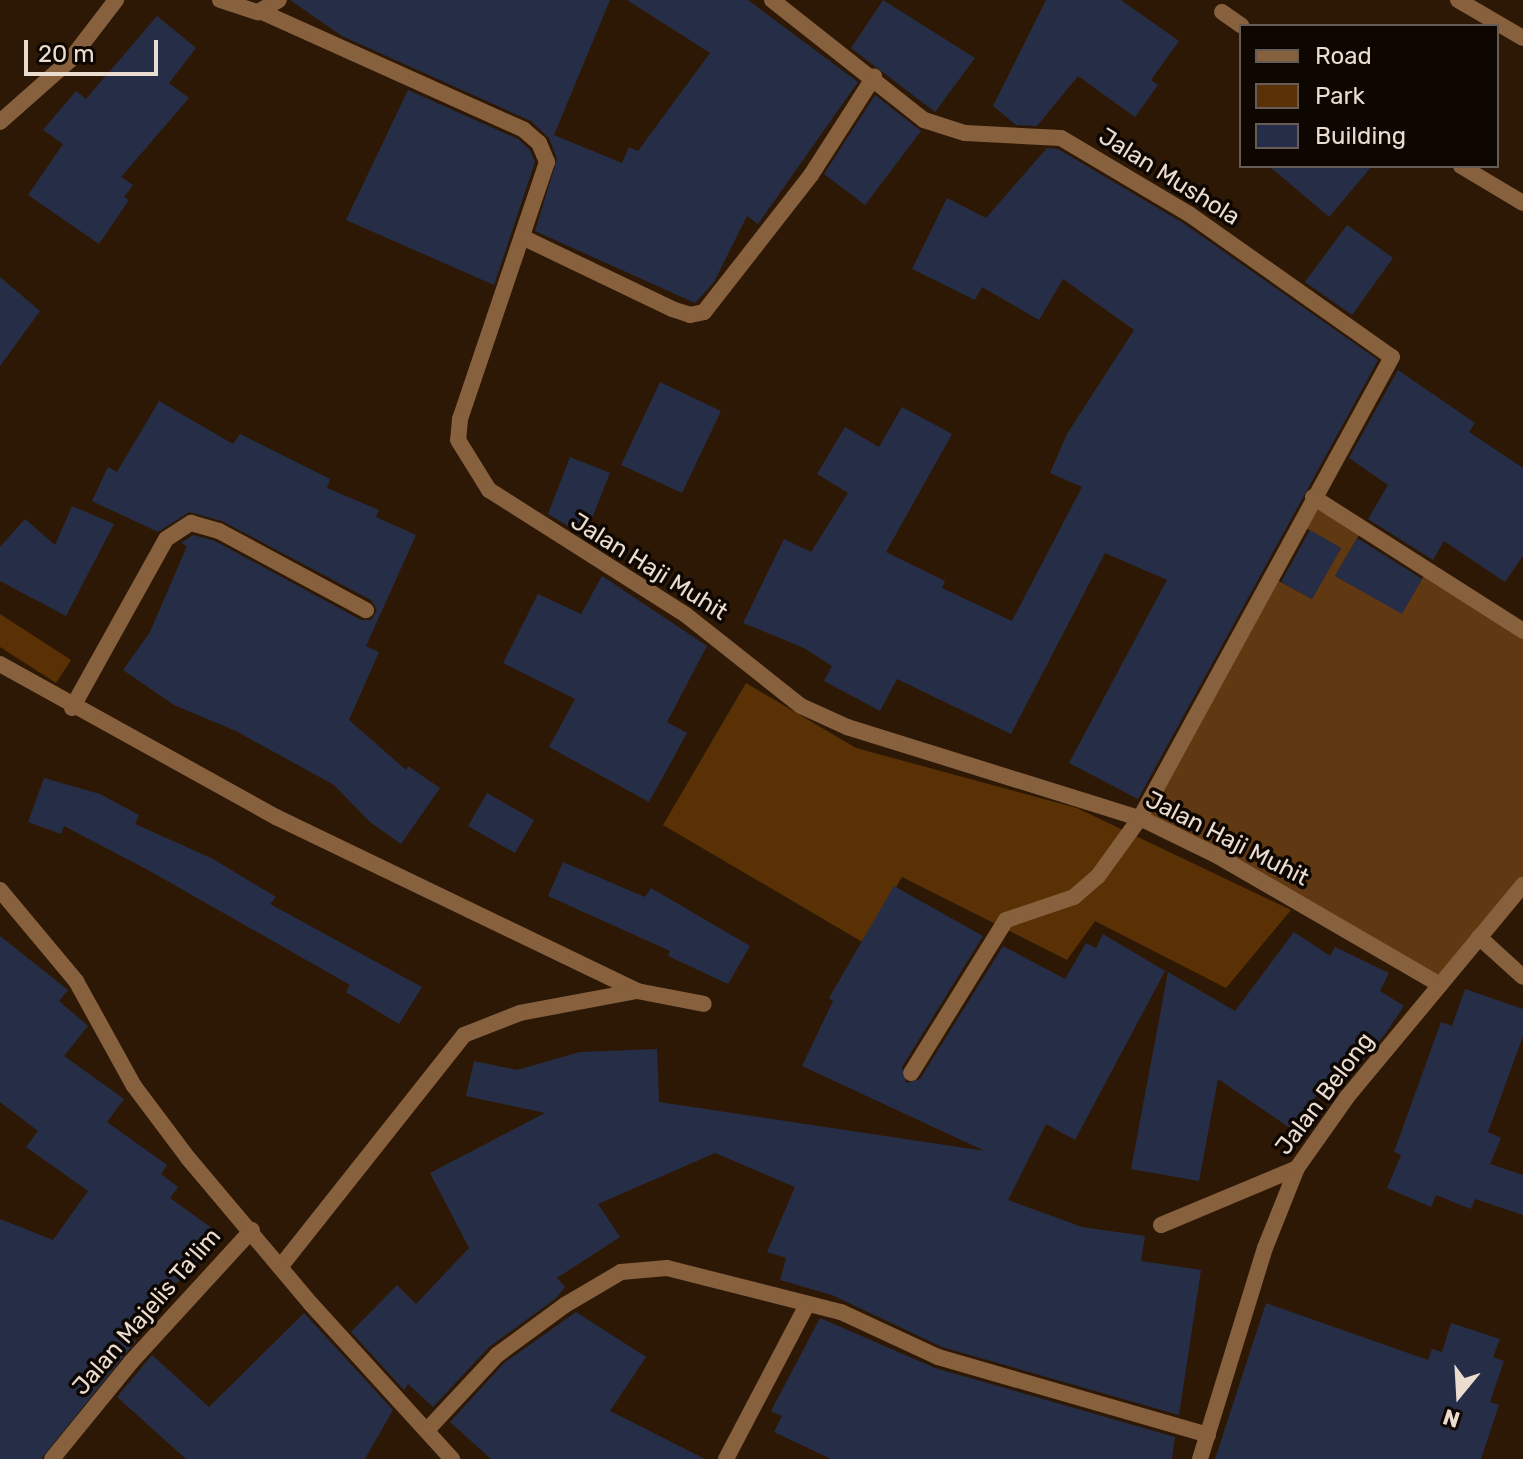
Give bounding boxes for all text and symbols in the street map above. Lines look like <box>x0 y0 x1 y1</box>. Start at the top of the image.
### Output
scale bar <box>28 24 162 74</box>
legend <box>1239 24 1499 168</box>
text: 20 m <box>38 40 95 68</box>
text: Road <box>1315 42 1372 70</box>
text: Park <box>1315 82 1365 110</box>
street label: Jalan Mushola <box>1093 122 1245 232</box>
text: Building <box>1315 122 1406 150</box>
street label: Jalan Haji Muhit <box>565 507 733 627</box>
street label: Jalan Haji Muhit <box>1140 785 1314 893</box>
street label: Jalan Belong <box>1270 1027 1380 1161</box>
street label: Jalan Majelis Ta'lim <box>67 1222 227 1402</box>
north arrow <box>1419 1355 1499 1435</box>
text: N <box>1440 1403 1463 1434</box>

